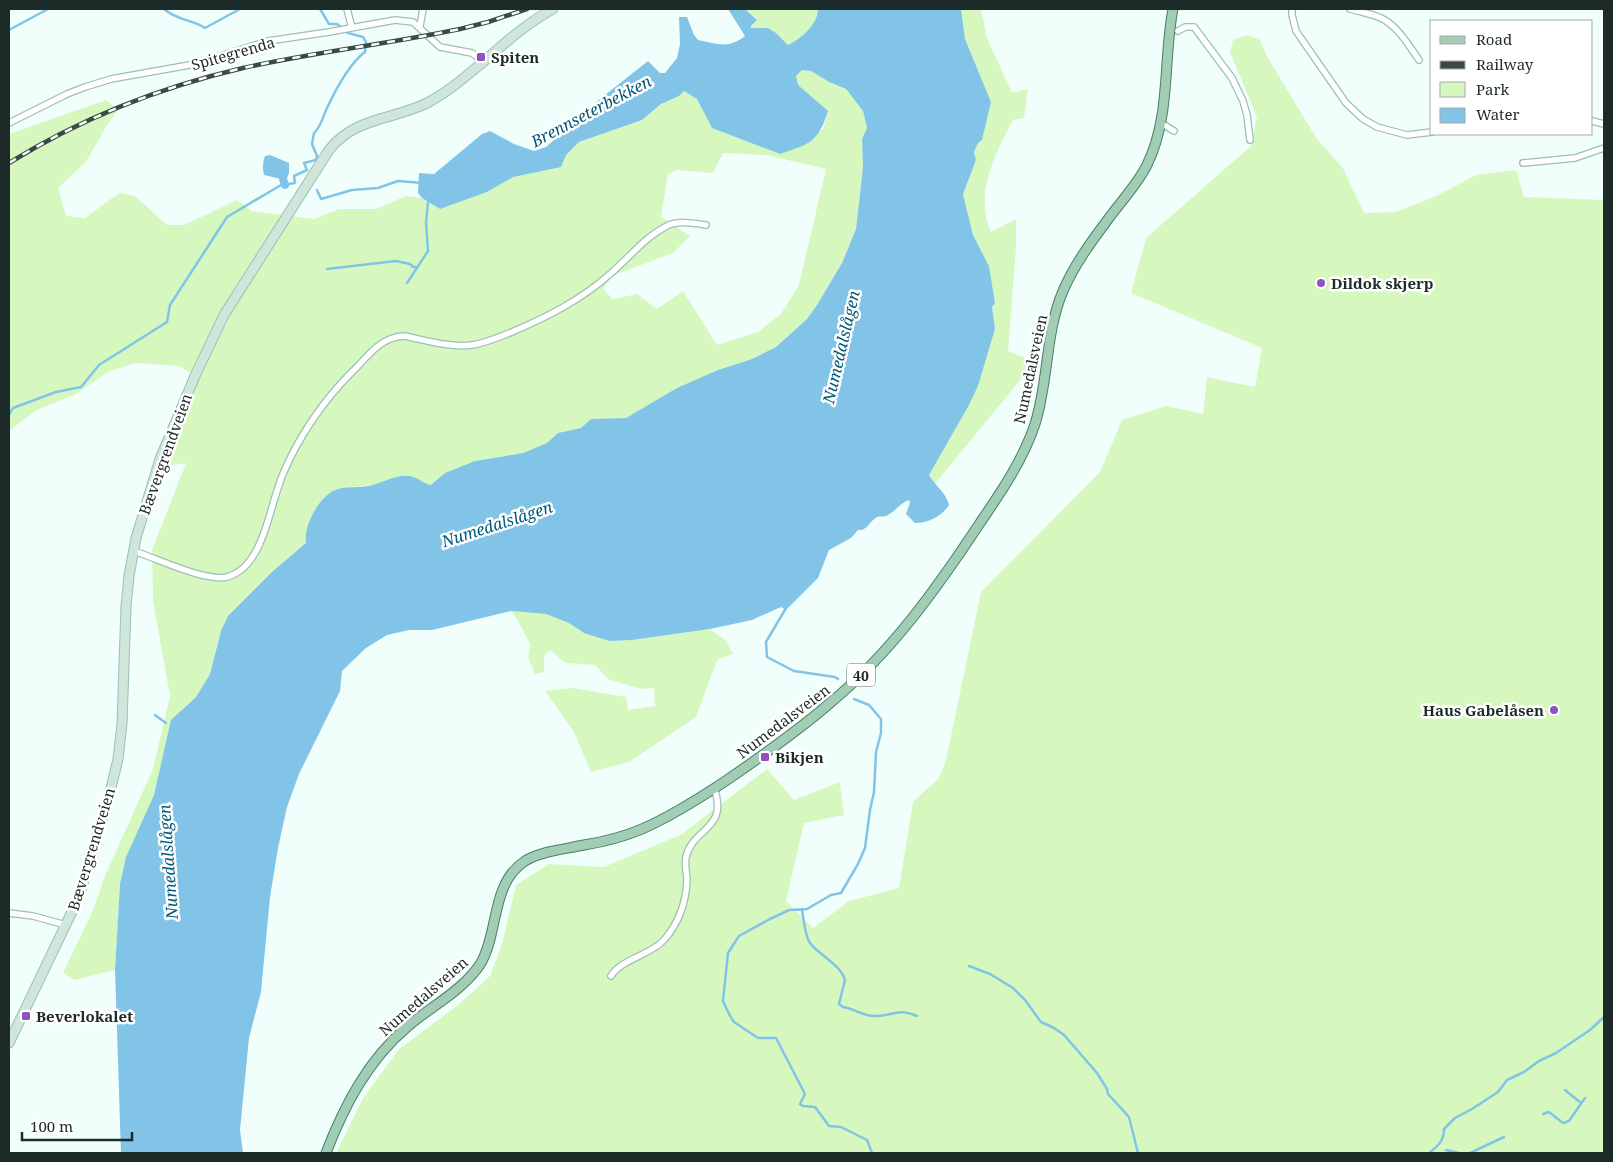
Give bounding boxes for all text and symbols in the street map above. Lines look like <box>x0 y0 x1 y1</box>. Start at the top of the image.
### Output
legend <box>1430 20 1593 135</box>
text: Road <box>1476 29 1512 49</box>
street label: Spitegrenda <box>189 32 277 74</box>
place label: Spiten <box>491 47 539 67</box>
marker: Spiten <box>475 51 487 63</box>
text: Railway <box>1476 54 1534 74</box>
water label: Brennseterbekken <box>526 70 655 153</box>
text: Park <box>1476 79 1510 99</box>
text: Water <box>1476 104 1519 124</box>
place label: Dildok skjerp <box>1331 273 1434 293</box>
marker: Dildok skjerp <box>1315 277 1327 289</box>
water label: Numedalslågen <box>817 288 865 407</box>
street label: Numedalsveien <box>1009 312 1051 426</box>
street label: Bævergrendveien <box>134 390 196 517</box>
water label: Numedalslågen <box>438 496 556 553</box>
road number: 40 <box>847 664 875 686</box>
street label: Numedalsveien <box>732 679 834 763</box>
place label: Haus Gabelåsen <box>1423 700 1544 720</box>
marker: Haus Gabelåsen <box>1548 704 1560 716</box>
place label: Bikjen <box>775 747 824 767</box>
marker: Bikjen <box>759 751 771 763</box>
street label: Bævergrendveien <box>63 785 119 913</box>
water label: Numedalslågen <box>153 803 183 921</box>
street label: Numedalsveien <box>374 952 472 1040</box>
place label: Beverlokalet <box>36 1006 133 1026</box>
marker: Beverlokalet <box>20 1010 32 1022</box>
scale bar <box>22 1110 132 1142</box>
text: 100 m <box>30 1116 73 1136</box>

